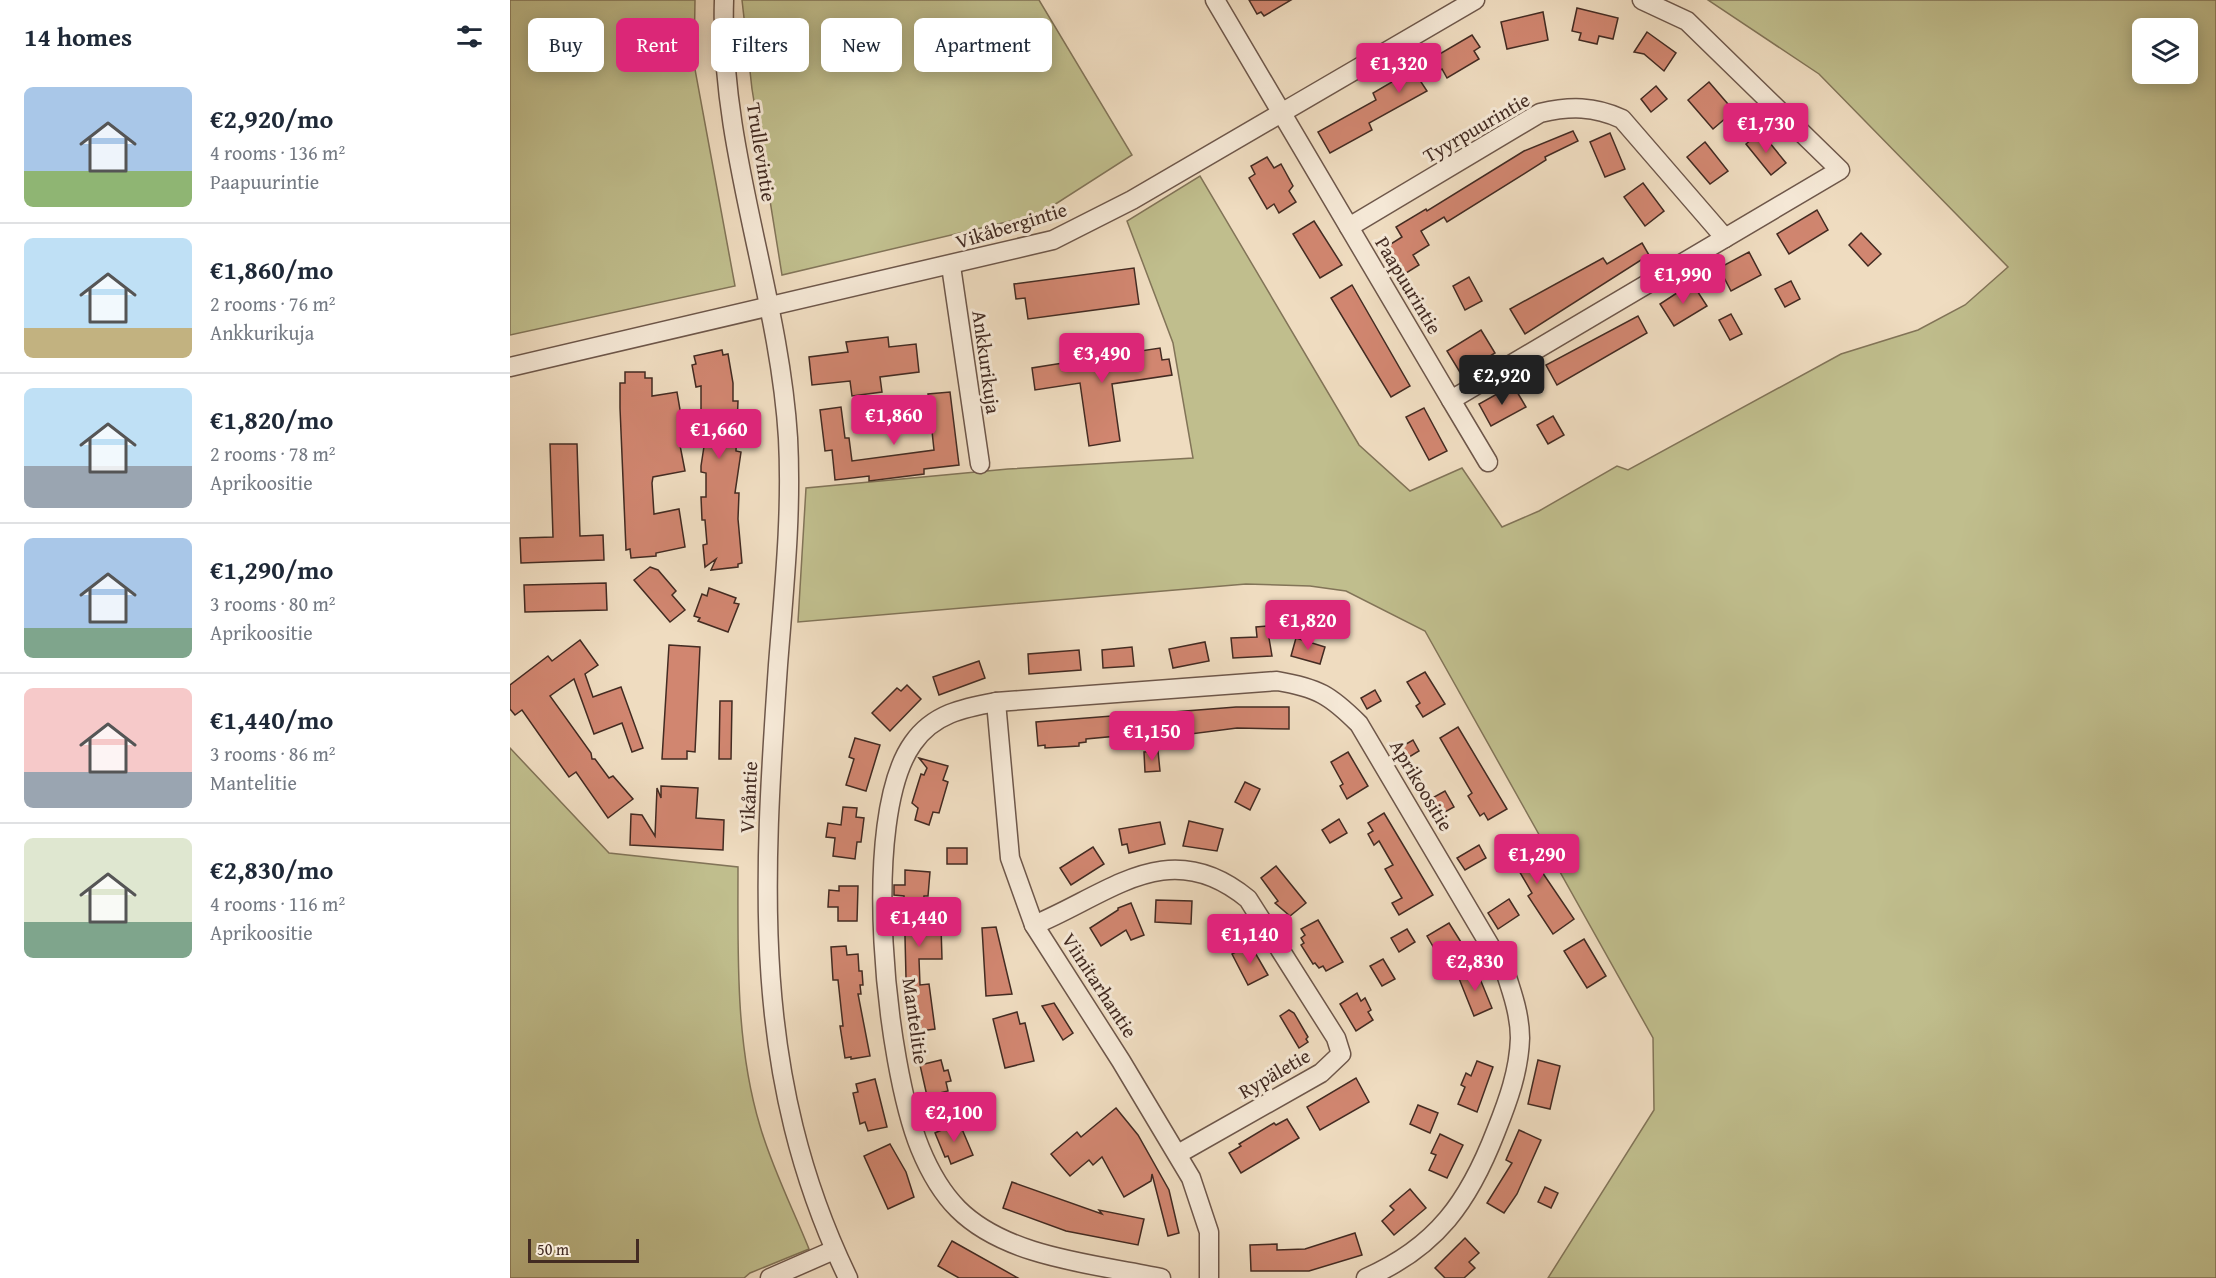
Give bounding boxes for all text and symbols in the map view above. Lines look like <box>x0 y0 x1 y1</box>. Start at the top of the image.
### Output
text: 14 homes <box>24 17 132 56</box>
chip: Buy <box>528 18 604 72</box>
chip: Rent <box>616 18 699 72</box>
chip: Filters <box>711 18 809 72</box>
chip: New <box>821 18 902 72</box>
chip: Apartment <box>914 18 1052 72</box>
map controls <box>2132 18 2198 84</box>
button: layers <box>2132 18 2198 84</box>
icon: filters <box>453 20 486 53</box>
pin: €1,320 <box>1350 43 1448 94</box>
text: €1,320 <box>1370 48 1428 77</box>
street label: Tyyrpuurintie <box>1417 85 1535 169</box>
text: €2,920/mo <box>210 99 333 138</box>
street label: Trullevintie <box>740 100 784 204</box>
pin: €1,730 <box>1717 103 1815 154</box>
text: €1,730 <box>1737 108 1795 137</box>
icon: home <box>72 111 144 183</box>
text: 4 rooms · 136 m² <box>210 138 345 167</box>
text: Paapuurintie <box>210 167 319 196</box>
street label: Vikåbergintie <box>952 194 1070 256</box>
street label: Paapuurintie <box>1368 231 1450 339</box>
text: €1,860/mo <box>210 250 333 289</box>
pin: €1,990 <box>1634 254 1732 305</box>
text: €1,990 <box>1654 259 1712 288</box>
icon: home <box>72 262 144 334</box>
text: 2 rooms · 76 m² <box>210 289 336 318</box>
street label: Ankkurikuja <box>965 308 1009 416</box>
text: Ankkurikuja <box>210 318 314 347</box>
pin: €3,490 <box>1053 333 1151 384</box>
text: €3,490 <box>1073 338 1131 367</box>
pin: €2,920 <box>1453 355 1551 406</box>
text: €2,920 <box>1473 360 1531 389</box>
pin: €1,860 <box>845 395 943 446</box>
text: €1,820/mo <box>210 400 333 439</box>
text: €1,860 <box>865 400 923 429</box>
pin: €1,660 <box>670 409 768 460</box>
icon: home <box>72 412 144 484</box>
text: €1,660 <box>690 414 748 443</box>
text: 2 rooms · 78 m² <box>210 439 336 468</box>
text: Aprikoositie <box>210 468 313 497</box>
text: €1,290/mo <box>210 550 333 589</box>
icon: home <box>72 562 144 634</box>
text: 3 rooms · 80 m² <box>210 589 336 618</box>
pin: €1,820 <box>1259 600 1357 651</box>
text: €1,820 <box>1279 605 1337 634</box>
text: Aprikoositie <box>210 618 313 647</box>
text: €1,440/mo <box>210 700 333 739</box>
pin: €1,150 <box>1103 711 1201 762</box>
icon: home <box>72 712 144 784</box>
text: €1,150 <box>1123 716 1181 745</box>
street label: Aprikoositie <box>1383 734 1461 836</box>
text: 3 rooms · 86 m² <box>210 739 336 768</box>
street label: Vikåntie <box>732 760 764 834</box>
text: Mantelitie <box>210 768 297 797</box>
pin: €1,290 <box>1488 834 1586 885</box>
text: €1,290 <box>1508 839 1566 868</box>
text: €2,830/mo <box>210 850 333 889</box>
icon: home <box>72 862 144 934</box>
text: 4 rooms · 116 m² <box>210 889 345 918</box>
pin: €1,440 <box>870 897 968 948</box>
text: €1,440 <box>890 902 948 931</box>
pin: €1,140 <box>1201 914 1299 965</box>
text: Aprikoositie <box>210 918 313 947</box>
text: €1,140 <box>1221 919 1279 948</box>
street label: Viinitarhantie <box>1055 927 1145 1043</box>
pin: €2,830 <box>1426 941 1524 992</box>
text: €2,830 <box>1446 946 1504 975</box>
street label: Mantelitie <box>896 976 936 1066</box>
street label: Rypäletie <box>1233 1041 1315 1105</box>
pin: €2,100 <box>905 1092 1003 1143</box>
text: €2,100 <box>925 1097 983 1126</box>
scale bar <box>528 1236 639 1264</box>
text: 50 m <box>537 1237 569 1261</box>

